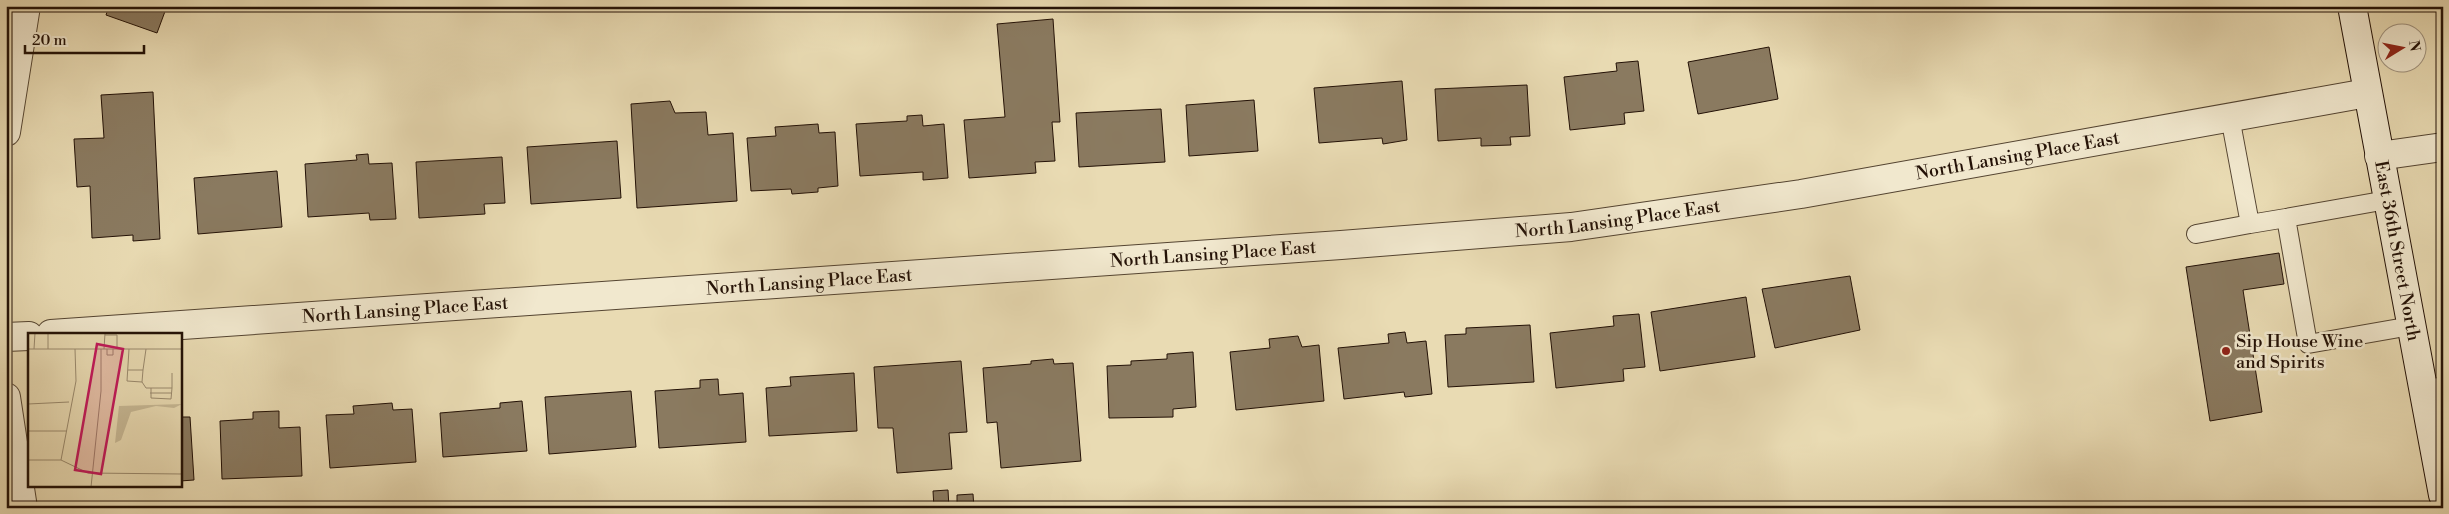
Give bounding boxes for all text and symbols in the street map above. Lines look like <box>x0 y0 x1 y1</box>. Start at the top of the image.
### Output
scale bar <box>25 22 144 54</box>
north arrow <box>2376 22 2426 72</box>
text: 20 m <box>32 31 67 50</box>
text: N <box>2404 39 2424 53</box>
street label: North Lansing Place East <box>1914 126 2122 185</box>
street label: East 36th Street North <box>2369 159 2425 343</box>
street label: North Lansing Place East <box>1514 195 1722 243</box>
street label: North Lansing Place East <box>1109 236 1318 273</box>
street label: North Lansing Place East <box>705 264 914 301</box>
street label: North Lansing Place East <box>301 291 510 329</box>
place label: Sip House Wine and Spirits <box>2236 330 2363 374</box>
inset map <box>28 333 181 486</box>
marker: Sip House Wine and Spirits <box>2220 345 2232 357</box>

